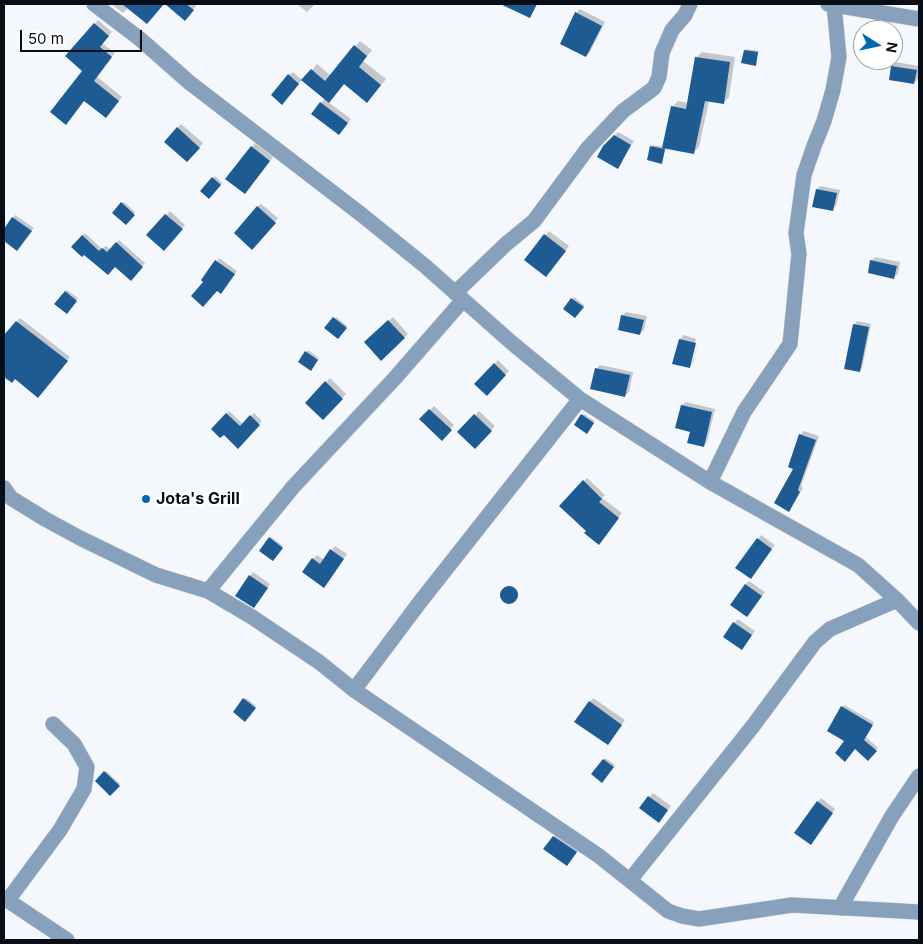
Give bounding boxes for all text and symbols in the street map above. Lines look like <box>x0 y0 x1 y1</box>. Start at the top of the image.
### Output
scale bar <box>22 20 145 52</box>
north arrow <box>853 20 903 70</box>
text: 50 m <box>28 29 64 48</box>
text: N <box>883 41 902 54</box>
place label: Jota's Grill <box>156 489 240 509</box>
marker: Jota's Grill <box>140 493 152 505</box>

